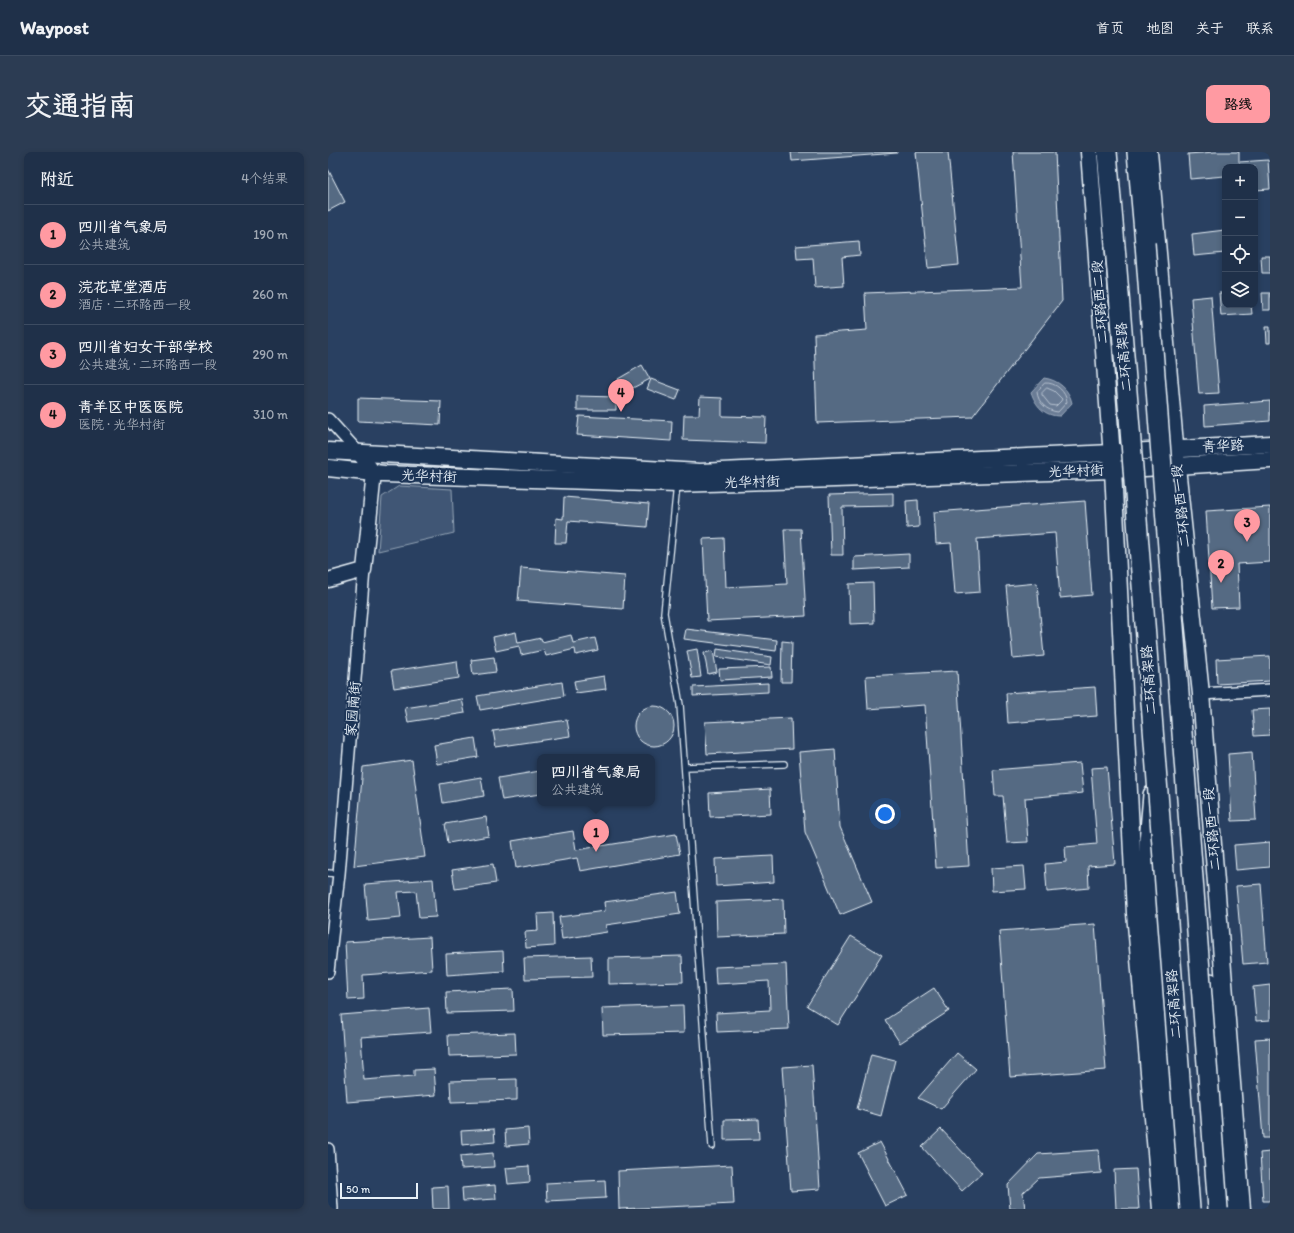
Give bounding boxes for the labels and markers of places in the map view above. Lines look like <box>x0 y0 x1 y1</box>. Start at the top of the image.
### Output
pin: 4 <box>608 379 634 412</box>
pin: 3 <box>1234 509 1260 542</box>
pin: 2 <box>1208 550 1234 583</box>
pin: 1 <box>583 819 609 852</box>

